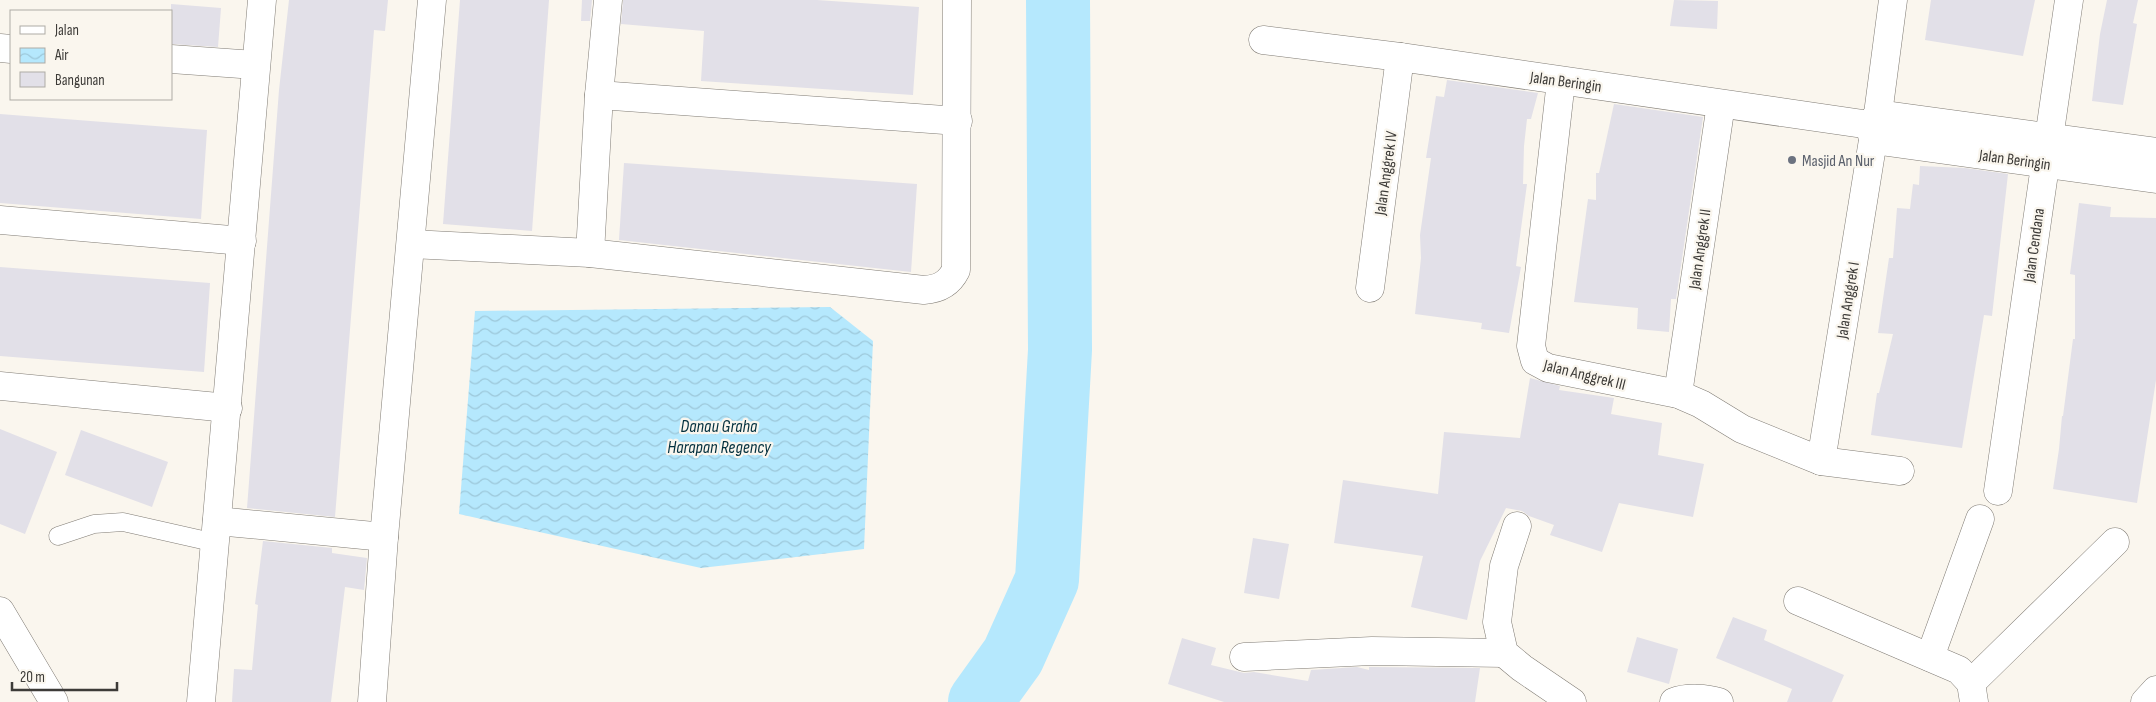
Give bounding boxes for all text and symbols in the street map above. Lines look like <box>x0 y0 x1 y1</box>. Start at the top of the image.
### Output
legend <box>10 10 172 100</box>
text: Jalan <box>54 21 79 40</box>
text: Air <box>54 46 69 65</box>
street label: Jalan Beringin <box>1528 68 1603 97</box>
text: Bangunan <box>55 71 105 90</box>
street label: Jalan Anggrek IV <box>1371 129 1402 217</box>
street label: Jalan Beringin <box>1977 146 2052 175</box>
place label: Masjid An Nur <box>1802 152 1875 171</box>
marker: Masjid An Nur <box>1786 154 1798 166</box>
street label: Jalan Cendana <box>2020 207 2049 285</box>
street label: Jalan Anggrek II <box>1685 208 1716 291</box>
street label: Jalan Anggrek I <box>1833 261 1864 341</box>
street label: Jalan Anggrek III <box>1541 356 1628 395</box>
water label: Danau Graha Harapan Regency <box>667 416 772 458</box>
scale bar <box>12 660 118 692</box>
text: 20 m <box>20 668 45 687</box>

